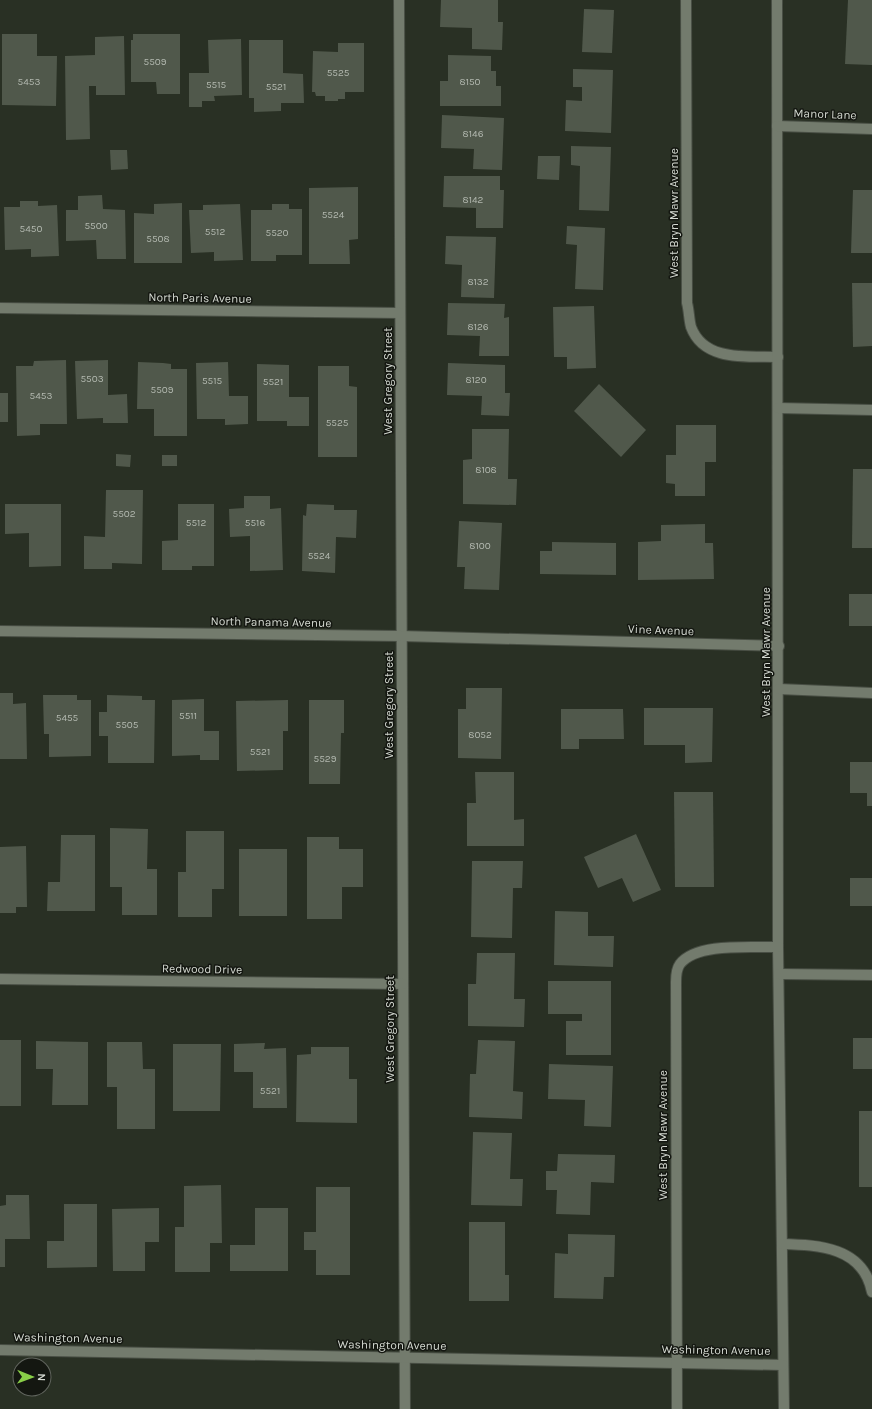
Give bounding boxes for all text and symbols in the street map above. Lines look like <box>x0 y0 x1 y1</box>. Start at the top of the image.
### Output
house number: 5509 <box>143 56 167 68</box>
house number: 5525 <box>327 67 350 79</box>
house number: 5453 <box>18 76 40 88</box>
house number: 8150 <box>459 76 481 88</box>
house number: 5515 <box>206 79 226 91</box>
house number: 5521 <box>266 81 286 93</box>
street label: Manor Lane <box>793 106 857 122</box>
house number: 8146 <box>463 128 484 140</box>
street label: West Bryn Mawr Avenue <box>667 148 681 278</box>
house number: 8142 <box>463 194 484 206</box>
house number: 5524 <box>322 209 345 221</box>
house number: 5500 <box>84 220 108 232</box>
house number: 5450 <box>20 223 42 235</box>
house number: 5512 <box>205 226 225 238</box>
house number: 5520 <box>265 227 289 239</box>
house number: 5508 <box>146 233 170 245</box>
house number: 8132 <box>467 276 489 288</box>
street label: North Paris Avenue <box>148 290 252 306</box>
house number: 8126 <box>468 321 489 333</box>
street label: West Gregory Street <box>381 327 395 435</box>
house number: 5503 <box>80 373 104 385</box>
house number: 8120 <box>465 374 487 386</box>
house number: 5515 <box>202 375 222 387</box>
house number: 5521 <box>263 376 283 388</box>
house number: 5509 <box>150 384 174 396</box>
house number: 5453 <box>30 390 52 402</box>
house number: 5525 <box>326 417 349 429</box>
house number: 8108 <box>475 464 497 476</box>
house number: 5502 <box>112 508 136 520</box>
house number: 5512 <box>186 517 206 529</box>
house number: 5516 <box>245 517 265 529</box>
house number: 8100 <box>469 540 491 552</box>
house number: 5524 <box>308 550 331 562</box>
street label: West Bryn Mawr Avenue <box>759 587 773 717</box>
street label: North Panama Avenue <box>210 614 332 630</box>
street label: Vine Avenue <box>628 622 694 638</box>
street label: West Gregory Street <box>382 651 396 759</box>
house number: 5511 <box>179 710 197 722</box>
house number: 5455 <box>56 712 79 724</box>
house number: 5505 <box>116 719 139 731</box>
house number: 8052 <box>468 729 492 741</box>
house number: 5521 <box>250 746 270 758</box>
house number: 5529 <box>314 753 337 765</box>
street label: Redwood Drive <box>162 961 242 977</box>
street label: West Gregory Street <box>383 975 397 1083</box>
street label: West Bryn Mawr Avenue <box>656 1070 670 1200</box>
house number: 5521 <box>260 1085 280 1097</box>
street label: Washington Avenue <box>14 1330 122 1346</box>
street label: Washington Avenue <box>338 1337 446 1353</box>
street label: Washington Avenue <box>662 1342 770 1358</box>
north arrow <box>12 1357 52 1397</box>
text: N <box>35 1373 48 1381</box>

